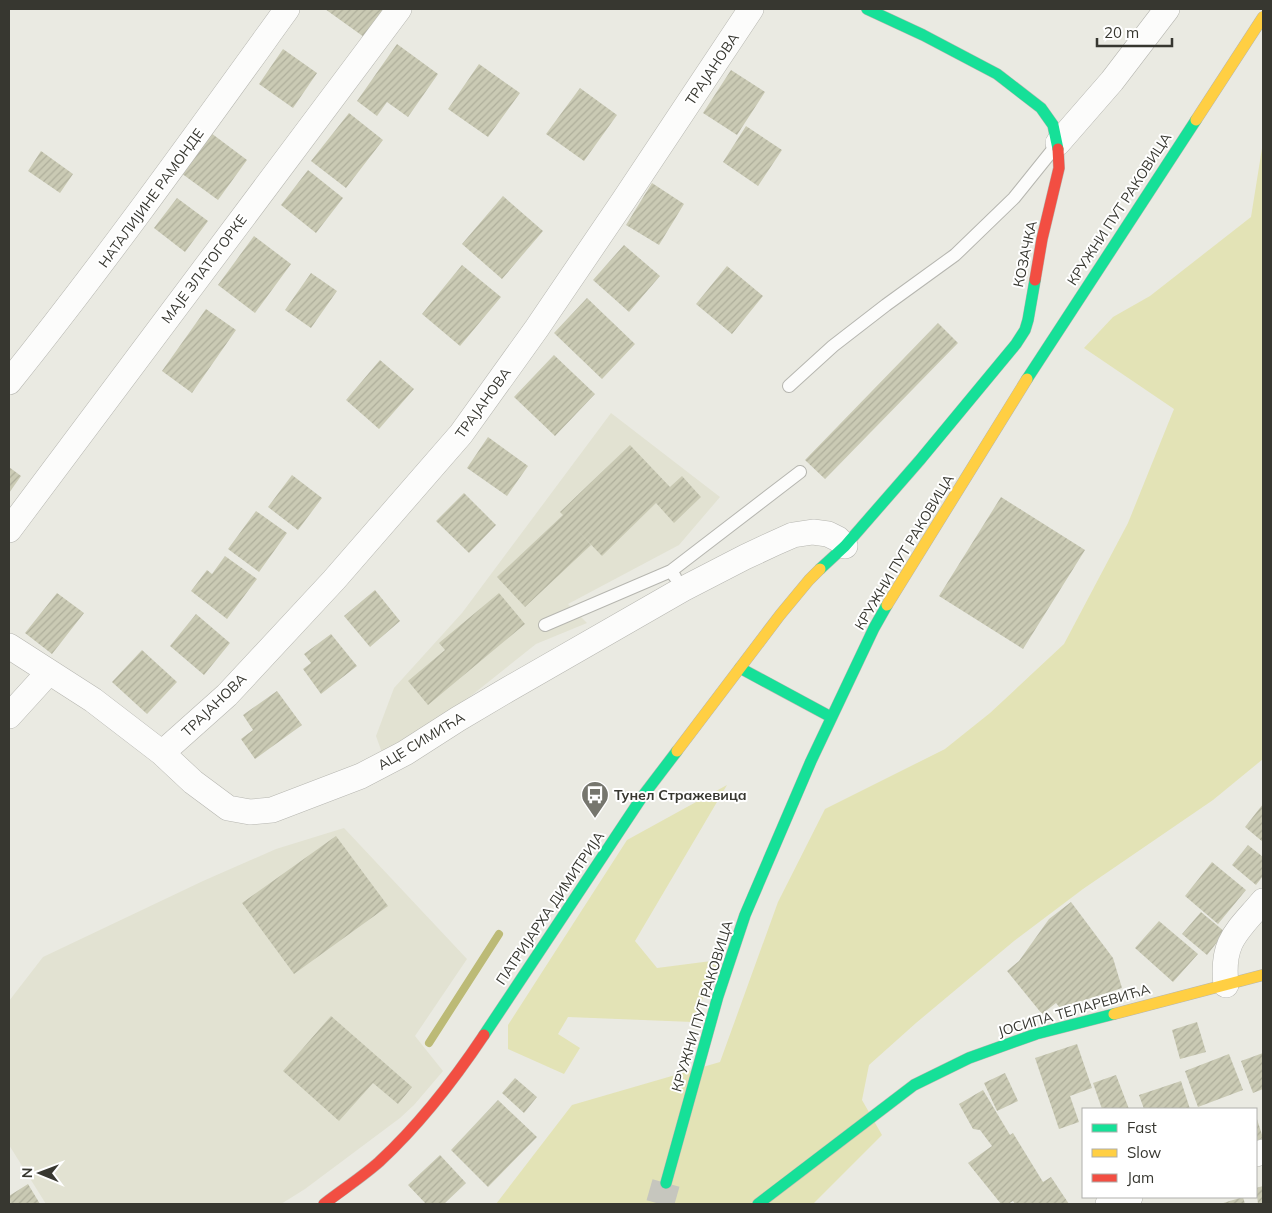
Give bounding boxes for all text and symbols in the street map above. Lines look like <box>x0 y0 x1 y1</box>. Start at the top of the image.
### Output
scale bar <box>1097 15 1172 47</box>
text: 20 m <box>1104 23 1139 42</box>
street label: ТРАЈАНОВА <box>681 29 743 109</box>
street label: НАТАЛИЈИНЕ РАМОНДЕ <box>94 125 208 271</box>
street label: КРУЖНИ ПУТ РАКОВИЦА <box>1063 129 1175 289</box>
street label: МАЈЕ ЗЛАТОГОРКЕ <box>157 211 251 327</box>
street label: КОЗАЧКА <box>1009 218 1041 289</box>
street label: ТРАЈАНОВА <box>451 363 515 442</box>
street label: КРУЖНИ ПУТ РАКОВИЦА <box>850 470 958 633</box>
street label: ТРАЈАНОВА <box>178 669 251 740</box>
street label: АЦЕ СИМИЋА <box>374 708 468 774</box>
bus stop icon: Тунел Стражевица <box>580 780 610 819</box>
place label: Тунел Стражевица <box>614 786 747 804</box>
street label: ПАТРИЈАРХА ДИМИТРИЈА <box>492 827 609 988</box>
street label: КРУЖНИ ПУТ РАКОВИЦА <box>667 917 737 1094</box>
street label: ЈОСИПА ТЕЛАРЕВИЋА <box>996 979 1153 1040</box>
legend <box>1082 1108 1257 1198</box>
text: Fast <box>1127 1118 1157 1137</box>
text: Slow <box>1127 1143 1161 1162</box>
north arrow <box>15 1148 65 1198</box>
text: N <box>18 1167 36 1178</box>
text: Jam <box>1127 1168 1154 1187</box>

